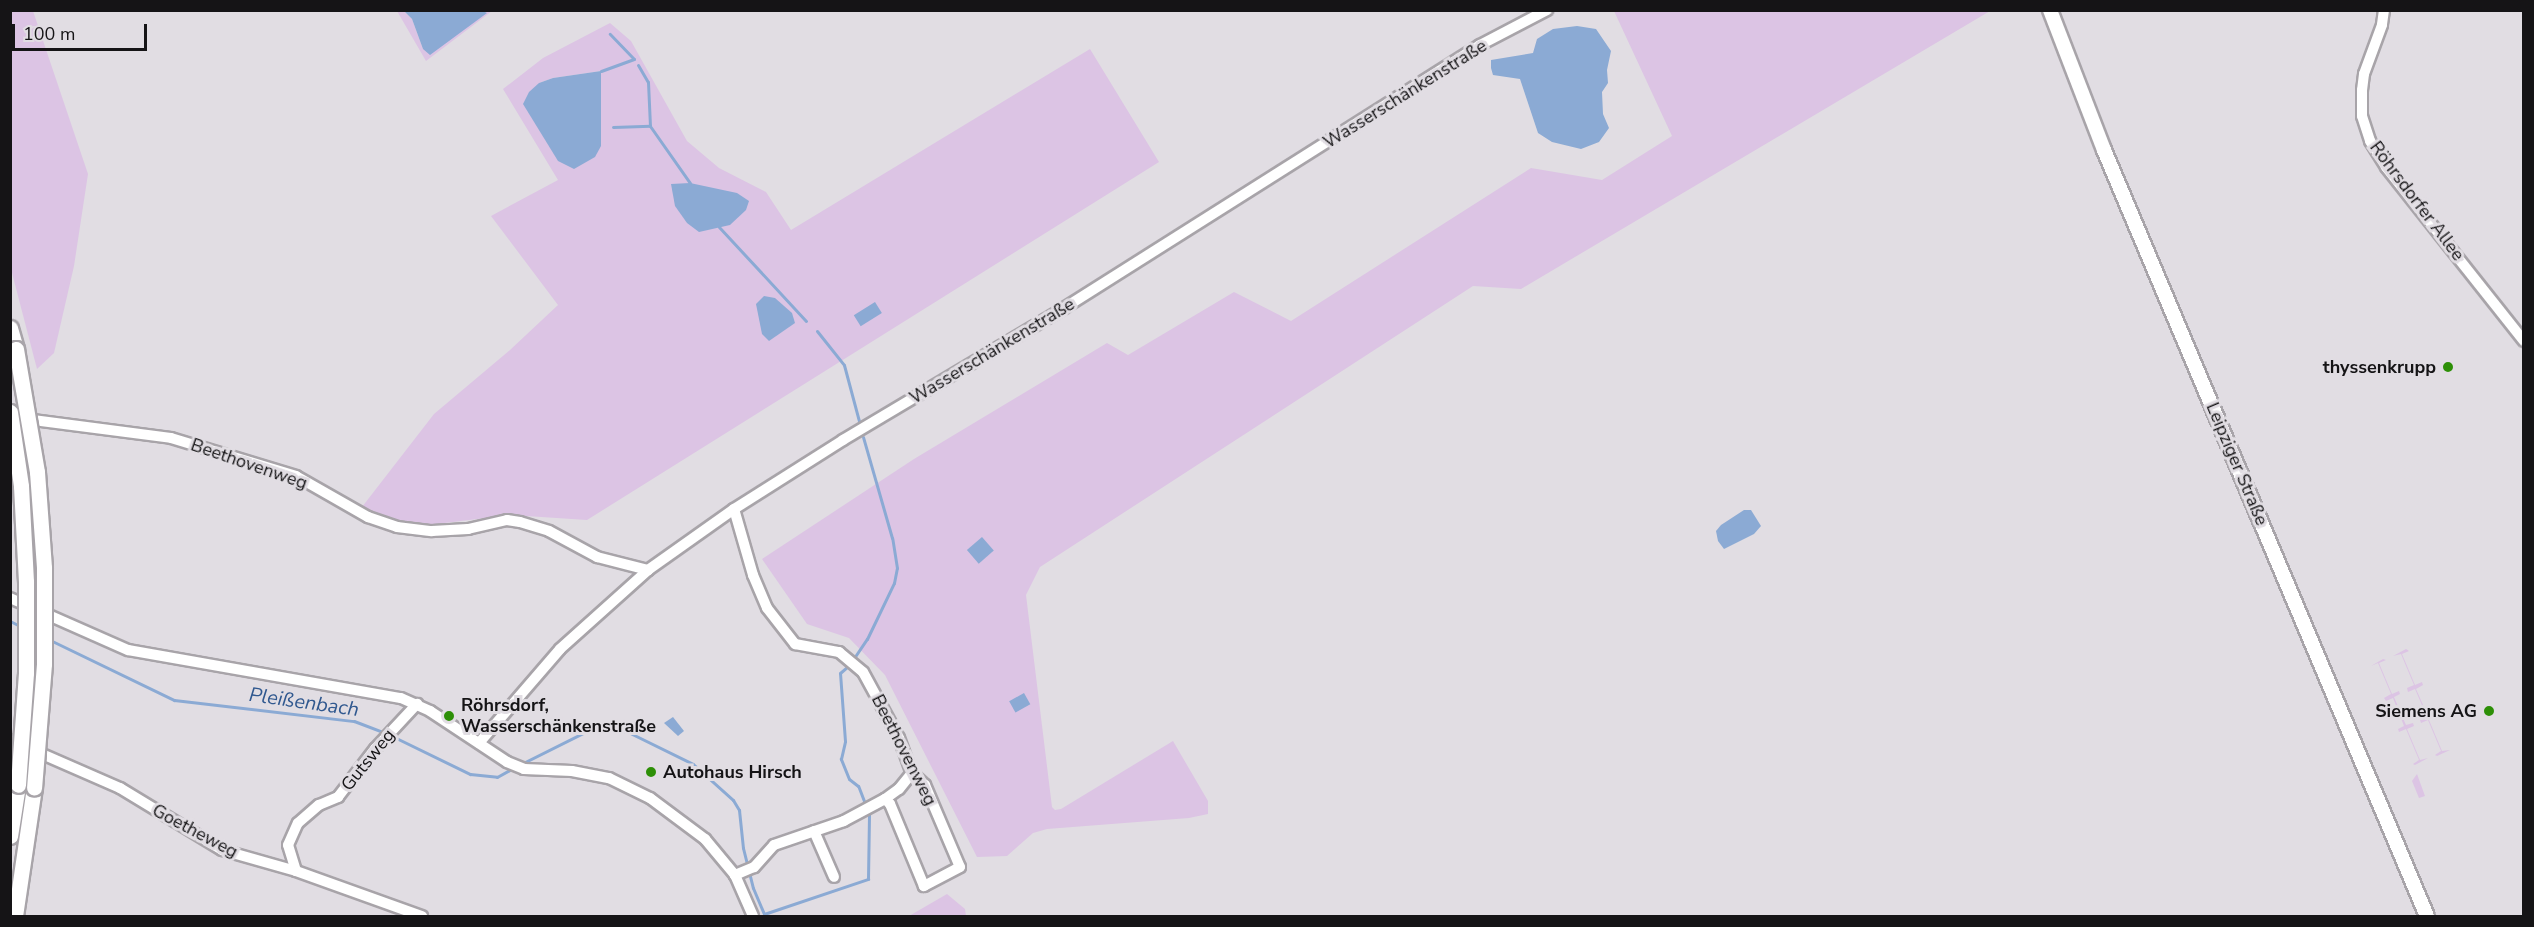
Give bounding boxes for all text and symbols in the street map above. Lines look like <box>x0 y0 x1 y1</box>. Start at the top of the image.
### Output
scale bar <box>15 12 150 50</box>
text: 100 m <box>23 22 75 46</box>
street label: Wasserschänkenstraße <box>1319 35 1491 153</box>
street label: Röhrsdorfer Allee <box>2365 137 2469 265</box>
street label: Wasserschänkenstraße <box>906 293 1078 409</box>
place label: thyssenkrupp <box>2323 356 2436 378</box>
marker: thyssenkrupp <box>2441 360 2455 374</box>
street label: Leipziger Straße <box>2201 399 2273 529</box>
street label: Beethovenweg <box>188 434 310 494</box>
water label: Pleißenbach <box>247 682 361 722</box>
street label: Beethovenweg <box>867 691 941 809</box>
place label: Röhrsdorf, Wasserschänkenstraße <box>461 695 656 738</box>
place label: Siemens AG <box>2375 700 2477 722</box>
marker: Siemens AG <box>2482 704 2496 718</box>
marker: Röhrsdorf, Wasserschänkenstraße <box>442 709 456 723</box>
street label: Gutsweg <box>337 725 399 795</box>
place label: Autohaus Hirsch <box>663 761 802 783</box>
marker: Autohaus Hirsch <box>644 765 658 779</box>
street label: Goetheweg <box>149 799 241 863</box>

